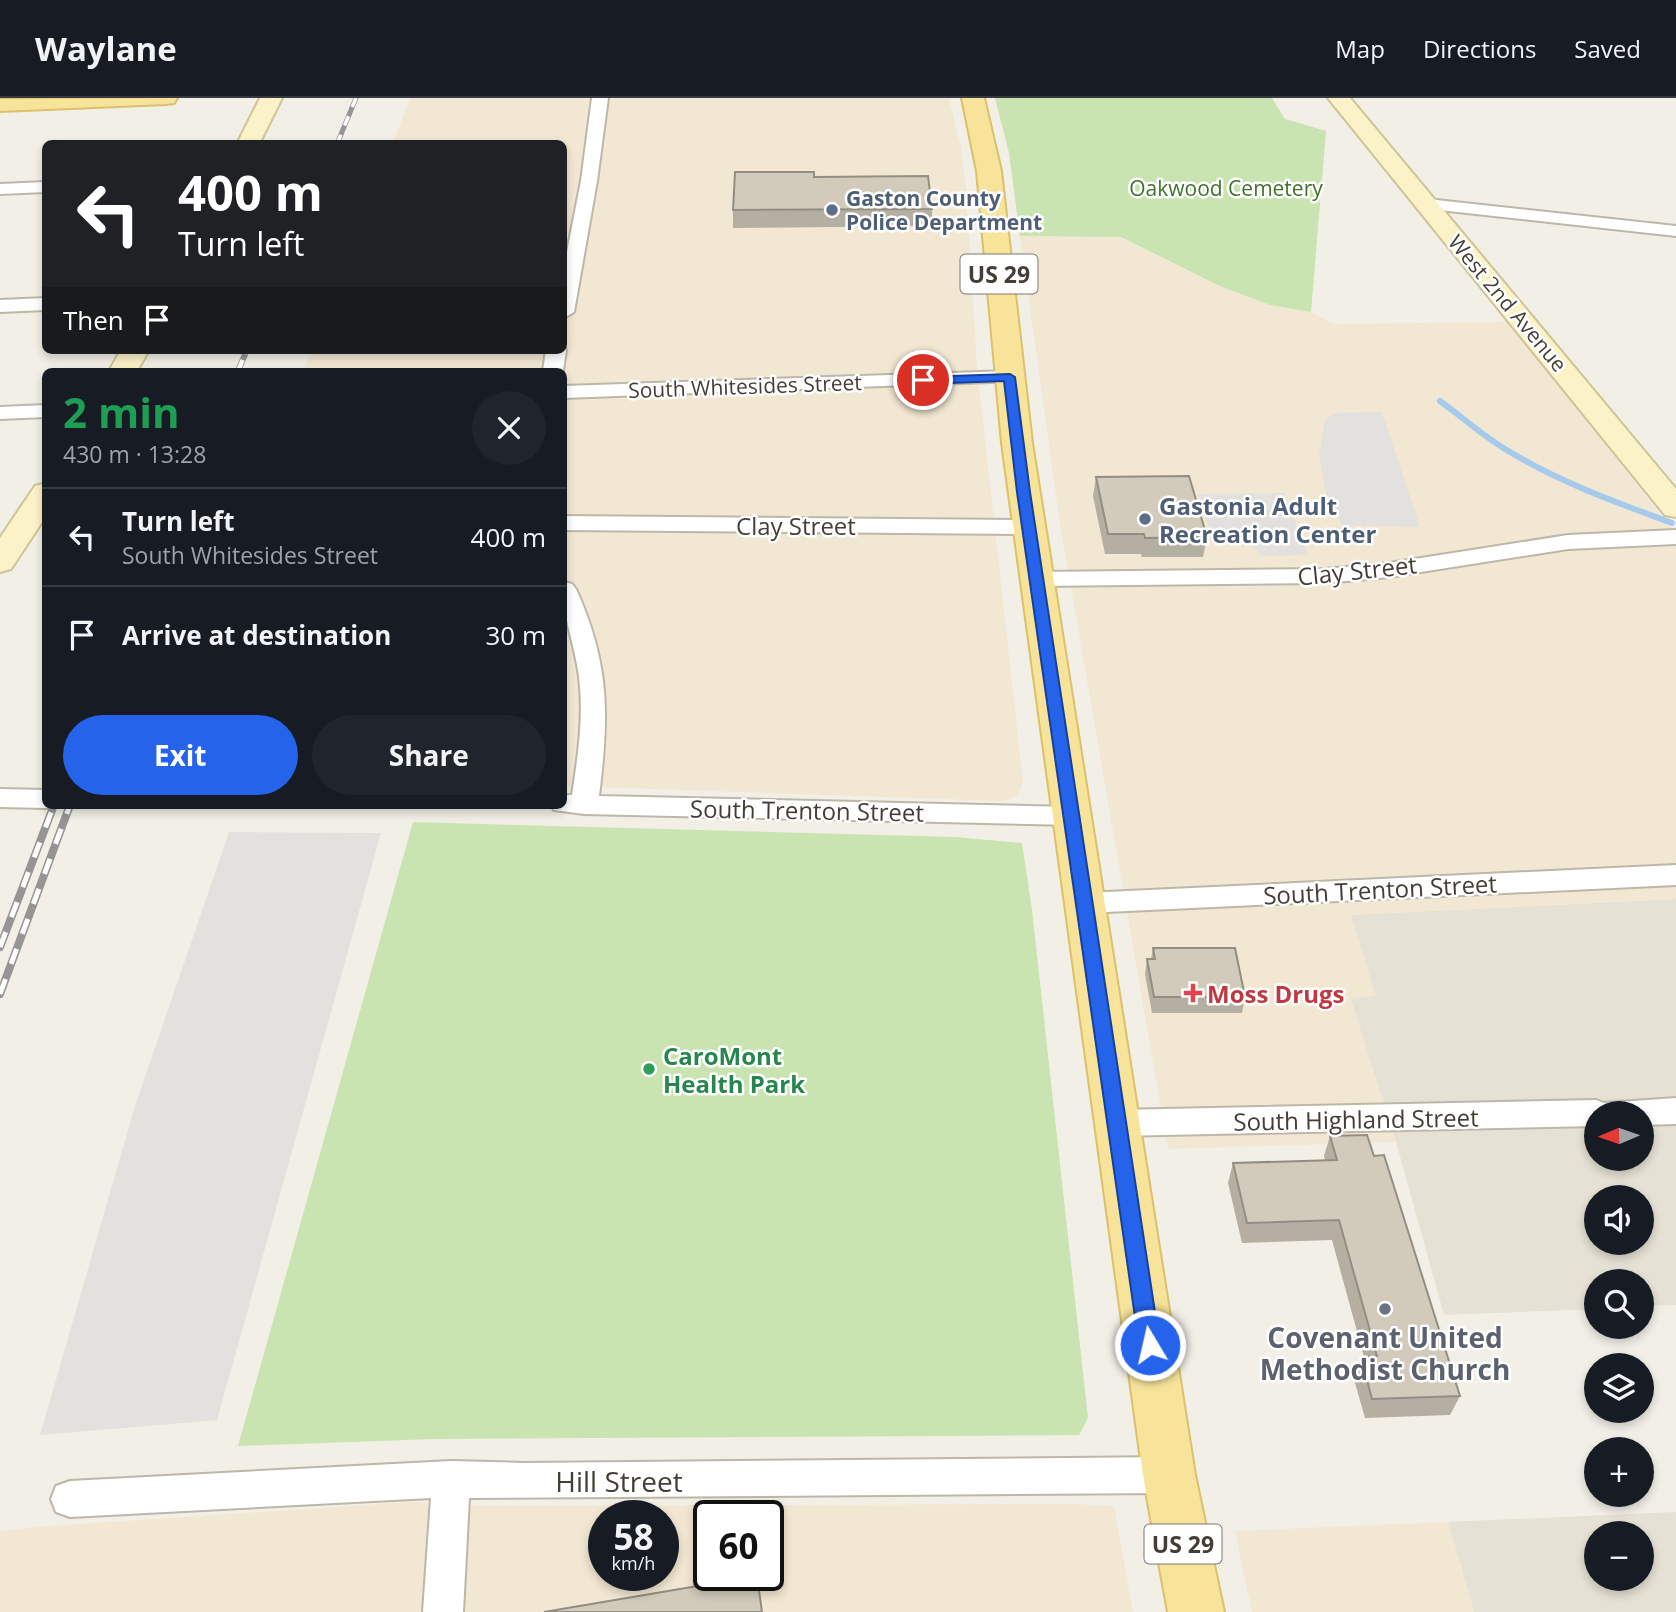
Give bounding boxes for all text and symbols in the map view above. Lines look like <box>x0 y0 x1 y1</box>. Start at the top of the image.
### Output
text: Waylane <box>35 26 177 71</box>
text: Map <box>1335 32 1385 65</box>
text: Directions <box>1423 32 1536 65</box>
text: Saved <box>1574 32 1641 65</box>
text: 400 m <box>178 159 323 225</box>
icon: left <box>63 168 154 259</box>
park label: Oakwood Cemetery <box>1129 174 1323 202</box>
place label: Gaston County Police Department <box>846 184 1042 236</box>
marker: Gaston County Police Department <box>824 202 840 218</box>
text: Turn left <box>178 222 304 265</box>
street label: West 2nd Avenue <box>1442 229 1574 377</box>
road number: US 29 <box>960 254 1038 294</box>
icon: arrive <box>138 301 176 339</box>
text: Then <box>63 302 124 338</box>
pin <box>893 350 953 410</box>
icon: arrive <box>904 361 942 399</box>
street label: South Whitesides Street <box>628 368 862 404</box>
text: 2 min <box>63 383 180 440</box>
button: close <box>472 391 546 465</box>
text: 430 m · 13:28 <box>63 438 206 470</box>
place label: Gastonia Adult Recreation Center <box>1159 489 1376 550</box>
text: Turn left <box>122 503 234 539</box>
street label: Clay Street <box>736 509 856 542</box>
marker: Gastonia Adult Recreation Center <box>1137 511 1153 527</box>
icon: left <box>63 518 101 556</box>
text: 400 m <box>471 519 546 555</box>
text: South Whitesides Street <box>122 539 378 571</box>
street label: Clay Street <box>1296 547 1418 593</box>
icon: arrive <box>63 616 101 654</box>
text: Arrive at destination <box>122 617 391 653</box>
text: 30 m <box>485 617 546 653</box>
button: Exit <box>63 715 298 795</box>
button: Share <box>312 715 546 795</box>
street label: South Trenton Street <box>690 791 924 829</box>
street label: South Trenton Street <box>1262 866 1498 912</box>
place label: Moss Drugs <box>1207 977 1345 1010</box>
marker: Moss Drugs <box>1185 985 1201 1001</box>
place label: CaroMont Health Park <box>663 1039 805 1100</box>
marker: CaroMont Health Park <box>641 1061 657 1077</box>
street label: South Highland Street <box>1233 1100 1479 1138</box>
north arrow <box>1584 1101 1654 1171</box>
map controls <box>1584 1101 1654 1591</box>
button: sound <box>1584 1185 1654 1255</box>
button: search <box>1584 1269 1654 1339</box>
marker: Covenant United Methodist Church <box>1377 1301 1393 1317</box>
position arrow <box>1113 1308 1187 1382</box>
place label: Covenant United Methodist Church <box>1260 1318 1510 1388</box>
button: layers <box>1584 1353 1654 1423</box>
button: + <box>1584 1437 1654 1507</box>
street label: Hill Street <box>555 1462 683 1500</box>
speed limit sign: 60 <box>693 1500 784 1591</box>
text: 58 <box>613 1513 654 1560</box>
button: − <box>1584 1521 1654 1591</box>
road number: US 29 <box>1144 1525 1222 1564</box>
text: km/h <box>612 1551 655 1575</box>

